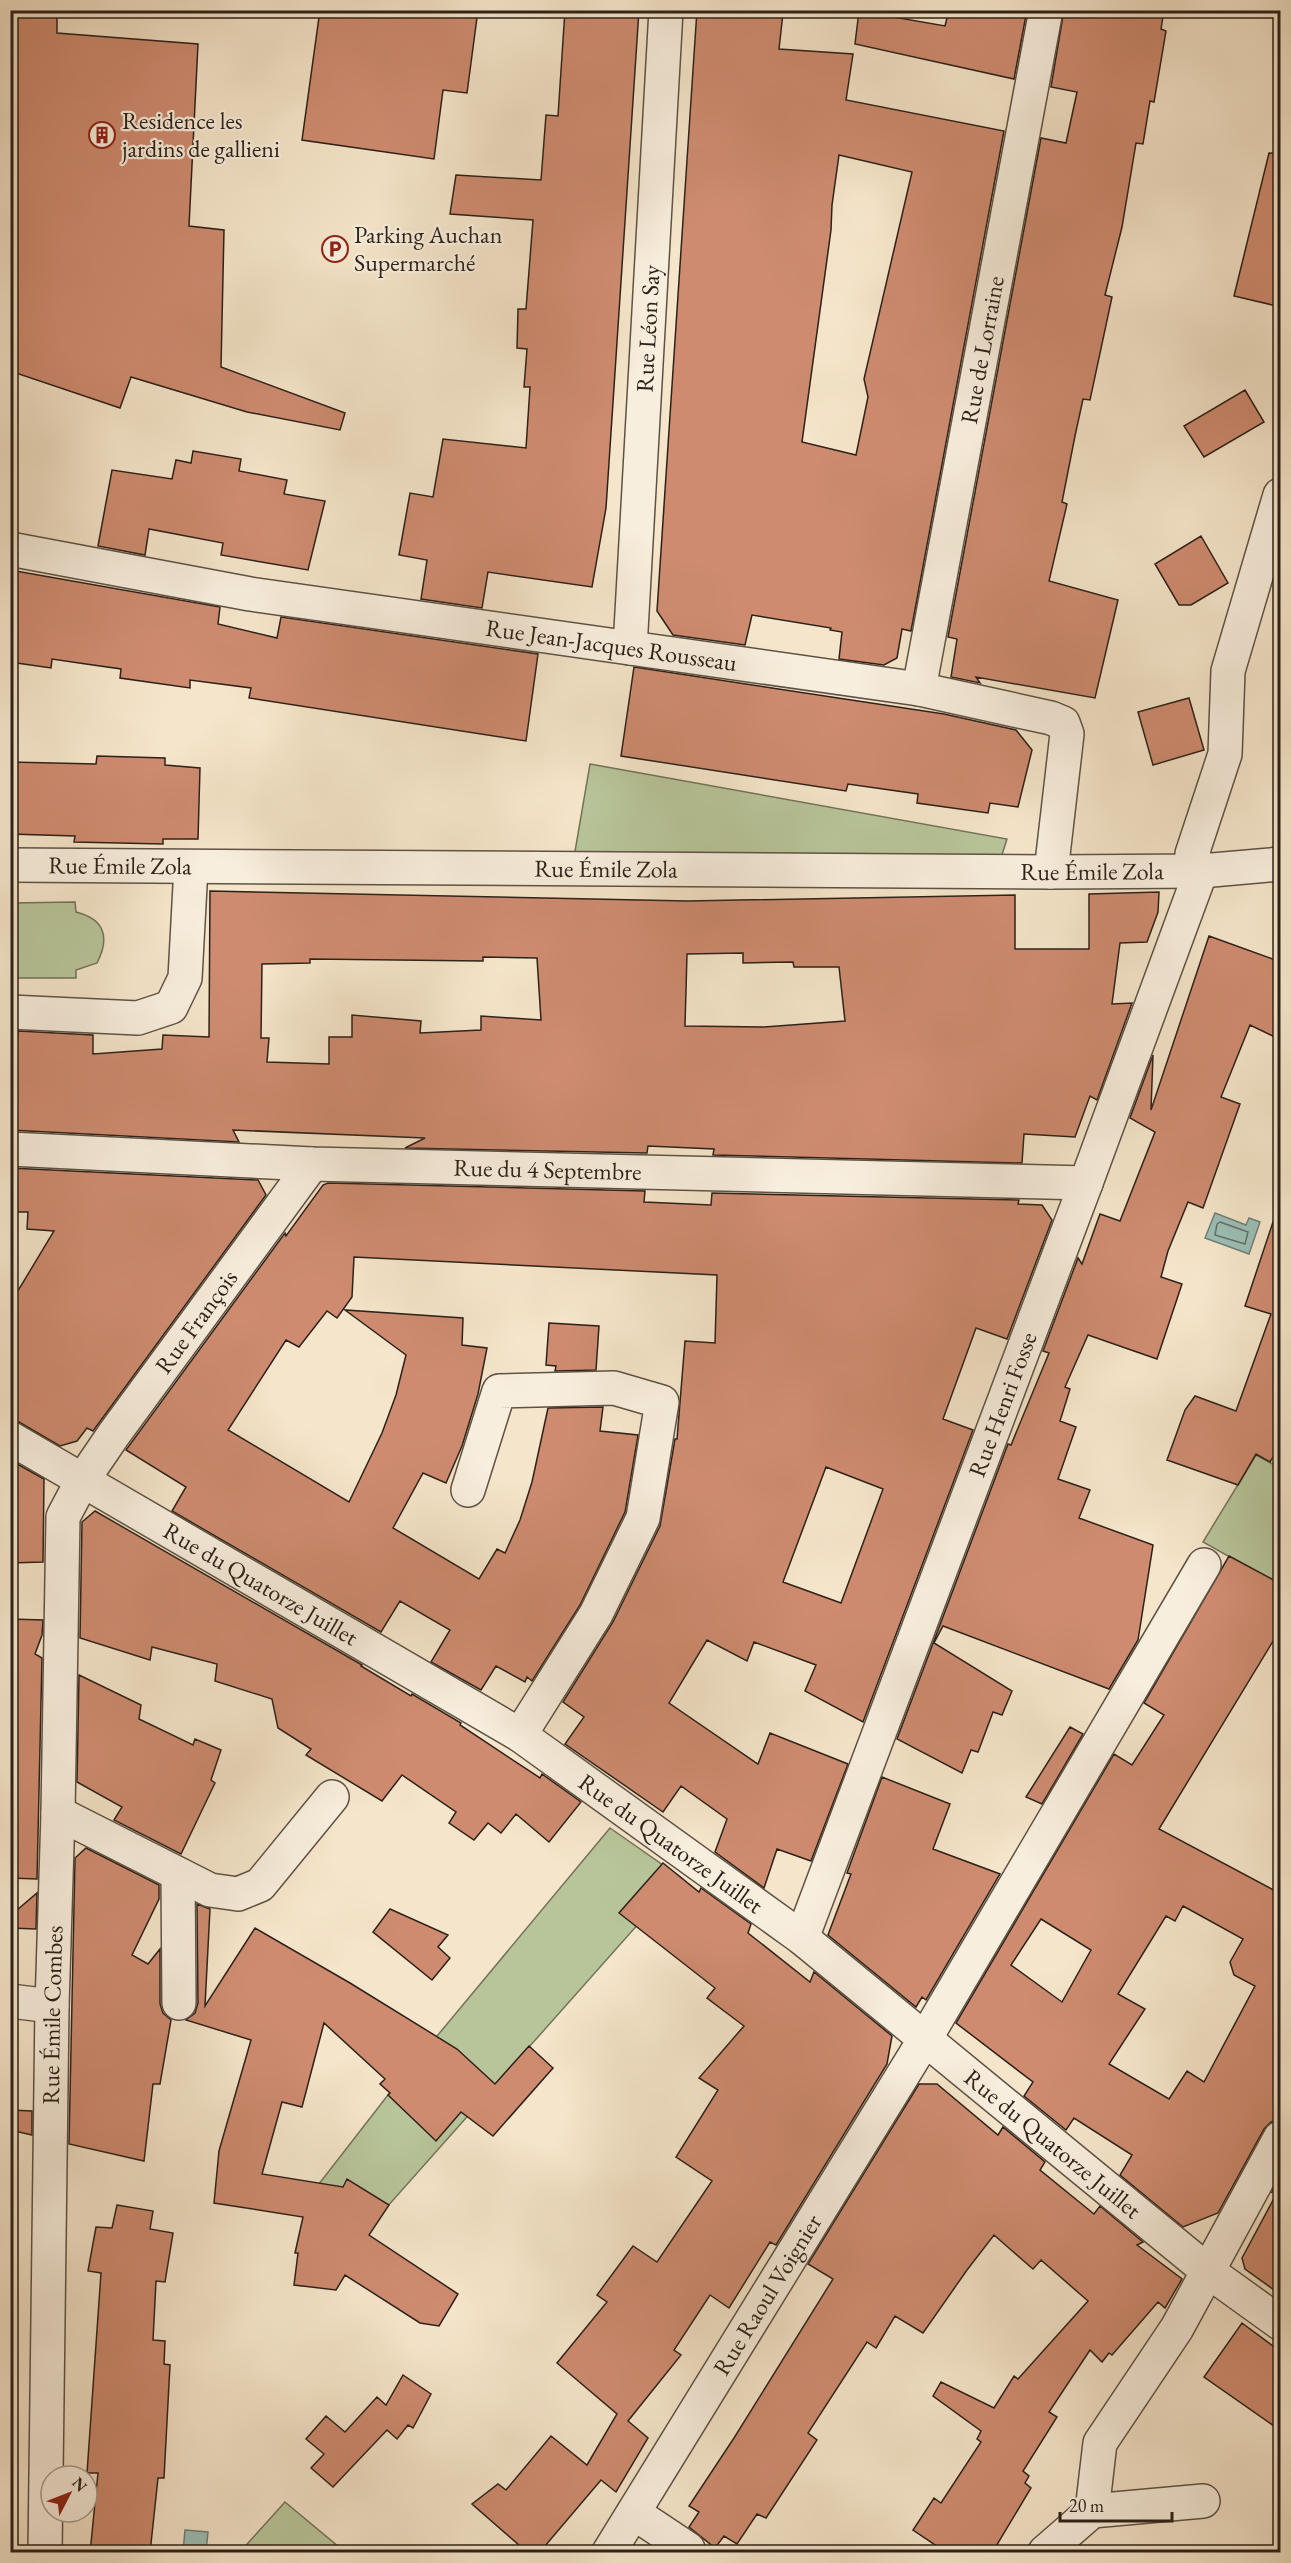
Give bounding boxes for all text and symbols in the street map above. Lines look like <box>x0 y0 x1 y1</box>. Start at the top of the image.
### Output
place label: Residence les jardins de gallieni <box>121 105 280 164</box>
building icon: Residence les jardins de gallieni <box>87 120 117 150</box>
place label: Parking Auchan Supermarché <box>354 219 503 278</box>
parking icon: Parking Auchan Supermarché <box>320 234 350 264</box>
street label: Rue Léon Say <box>628 263 667 393</box>
street label: Rue de Lorraine <box>953 273 1011 426</box>
street label: Rue Jean-Jacques Rousseau <box>484 612 739 678</box>
street label: Rue Émile Zola <box>48 849 192 881</box>
street label: Rue Émile Zola <box>534 853 678 884</box>
street label: Rue Émile Zola <box>1020 855 1164 887</box>
street label: Rue du 4 Septembre <box>453 1151 642 1187</box>
street label: Rue François <box>148 1263 244 1380</box>
street label: Rue Henri Fosse <box>961 1327 1044 1481</box>
street label: Rue du Quatorze Juillet <box>158 1515 364 1652</box>
street label: Rue du Quatorze Juillet <box>573 1766 770 1920</box>
street label: Rue Émile Combes <box>35 1925 69 2105</box>
street label: Rue du Quatorze Juillet <box>958 2062 1148 2225</box>
street label: Rue Raoul Voignier <box>706 2208 828 2381</box>
north arrow <box>39 2464 99 2524</box>
text: N <box>68 2472 92 2496</box>
scale bar <box>1060 2485 1172 2523</box>
text: 20 m <box>1069 2494 1104 2517</box>

